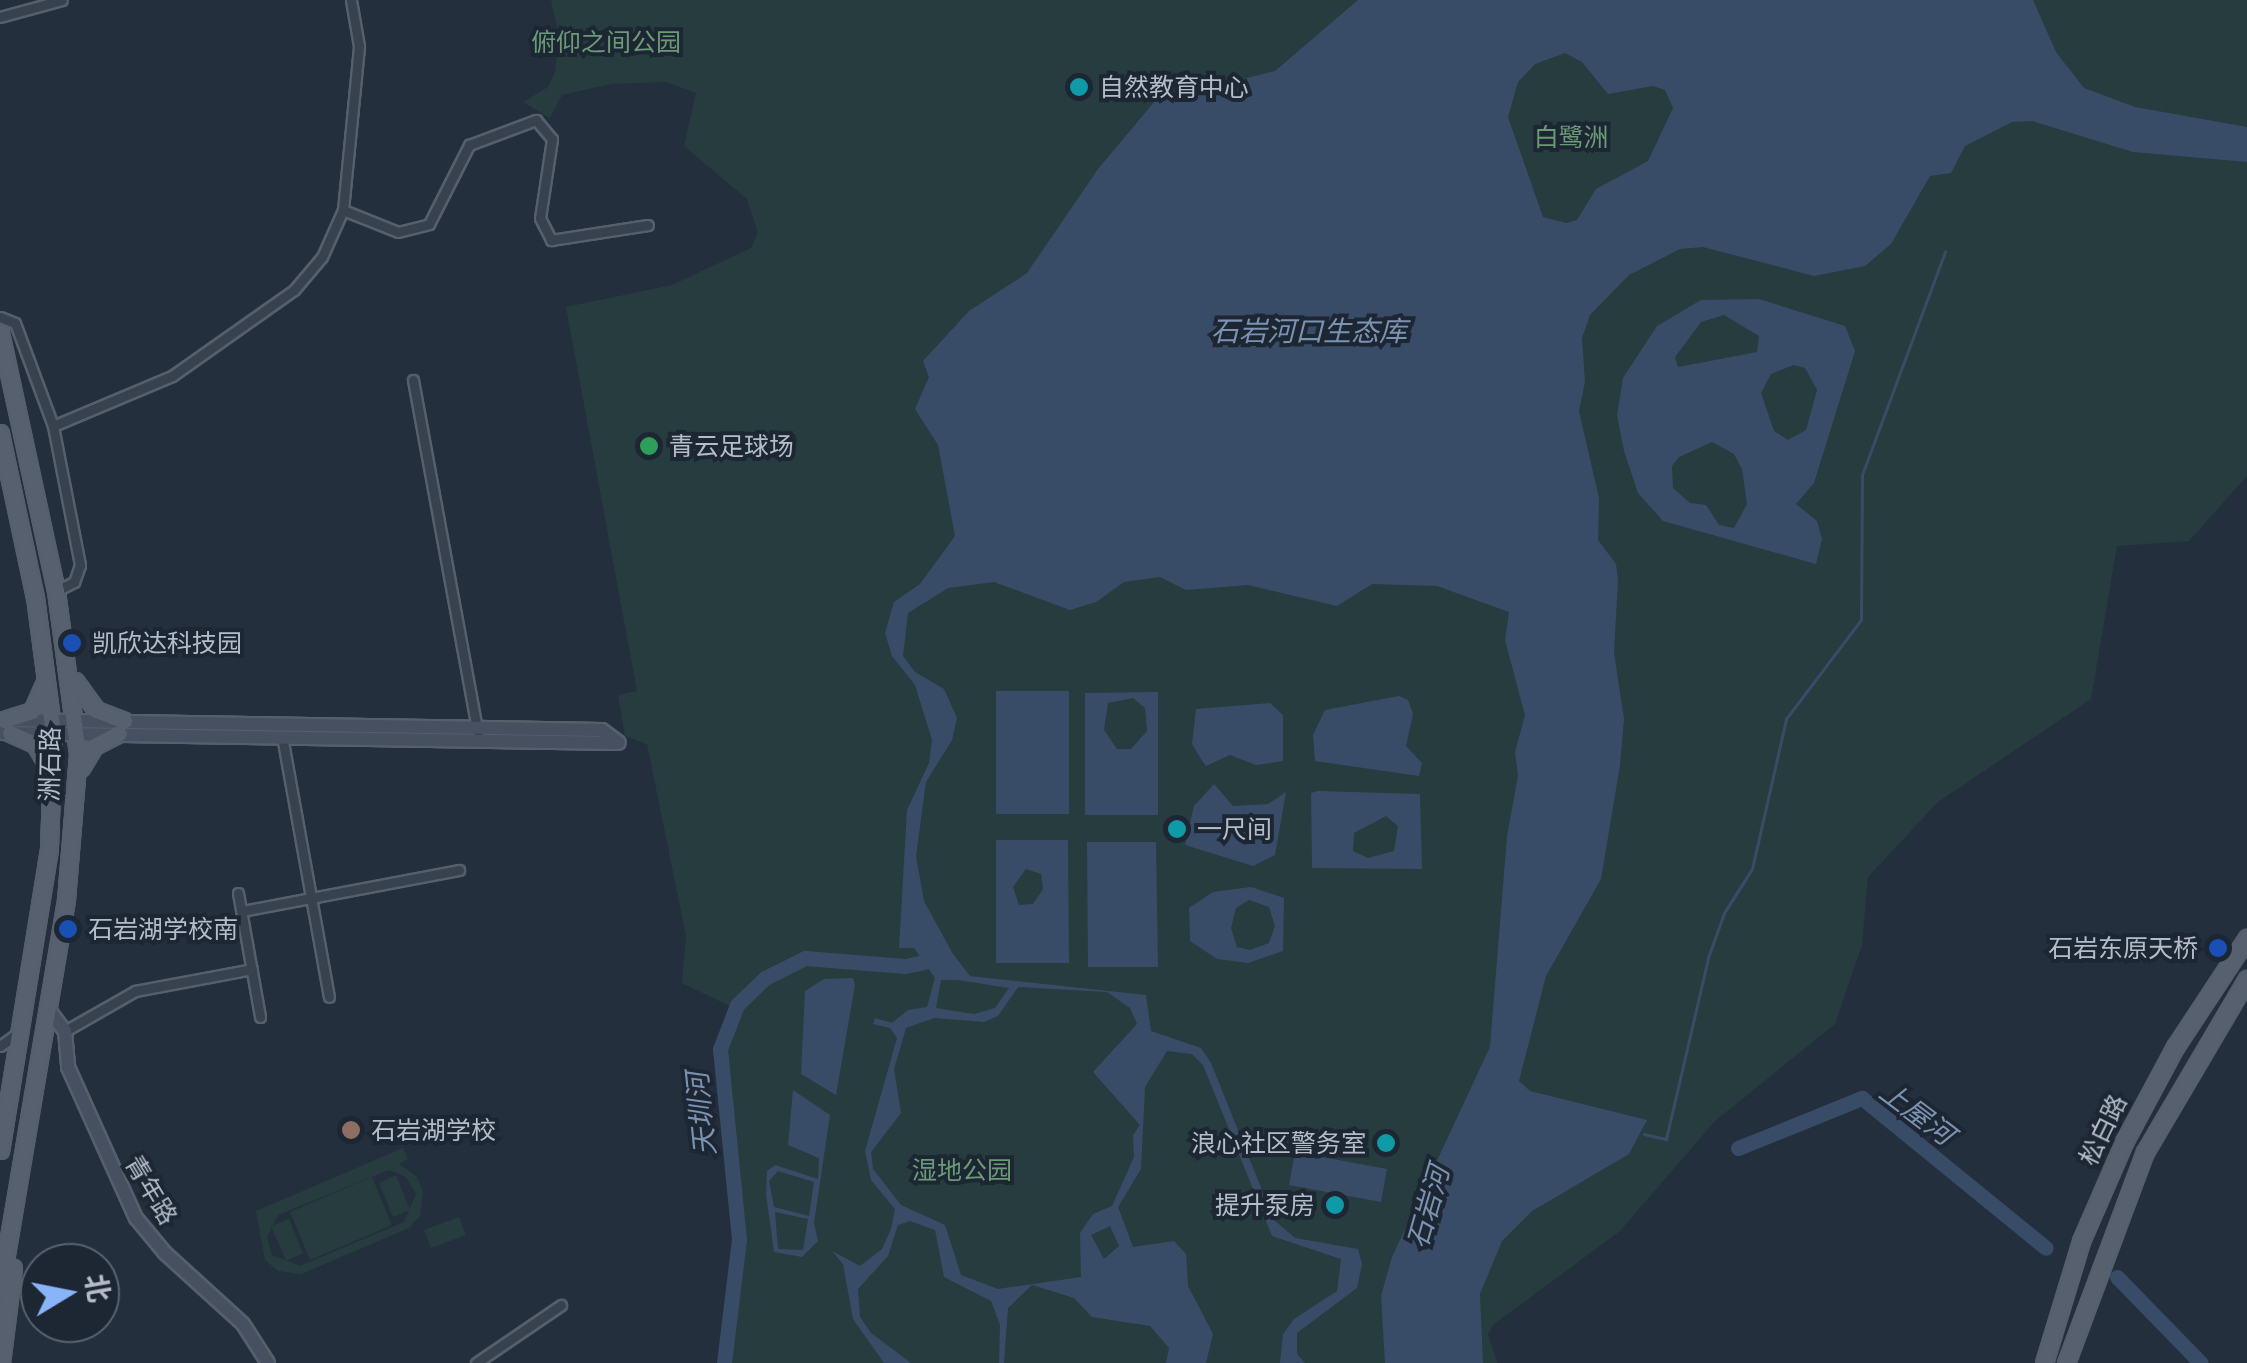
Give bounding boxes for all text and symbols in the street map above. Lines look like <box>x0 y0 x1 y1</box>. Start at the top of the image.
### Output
park label: 俯仰之间公园 <box>531 27 681 57</box>
place label: 自然教育中心 <box>1099 72 1249 102</box>
marker: 自然教育中心 <box>1068 76 1090 98</box>
park label: 白鹭洲 <box>1534 122 1608 152</box>
water label: 石岩河口生态库 <box>1211 314 1407 348</box>
place label: 青云足球场 <box>669 431 794 461</box>
marker: 青云足球场 <box>638 435 660 457</box>
place label: 凯欣达科技园 <box>92 628 242 658</box>
marker: 凯欣达科技园 <box>61 632 83 654</box>
street label: 洲石路 <box>34 726 66 802</box>
place label: 一尺间 <box>1197 814 1272 844</box>
marker: 一尺间 <box>1166 818 1188 840</box>
place label: 石岩湖学校南 <box>88 914 238 944</box>
marker: 石岩湖学校南 <box>57 918 79 940</box>
place label: 石岩东原天桥 <box>2048 933 2198 963</box>
marker: 石岩东原天桥 <box>2207 937 2229 959</box>
water label: 天圳河 <box>680 1070 722 1158</box>
water label: 上屋河 <box>1873 1074 1961 1152</box>
street label: 松白路 <box>2073 1090 2133 1170</box>
place label: 石岩湖学校 <box>371 1115 496 1145</box>
marker: 石岩湖学校 <box>340 1119 362 1141</box>
place label: 浪心社区警务室 <box>1191 1128 1366 1158</box>
marker: 浪心社区警务室 <box>1375 1132 1397 1154</box>
street label: 青年路 <box>119 1150 183 1230</box>
park label: 湿地公园 <box>912 1155 1012 1185</box>
water label: 石岩河 <box>1400 1162 1456 1252</box>
place label: 提升泵房 <box>1215 1190 1315 1220</box>
marker: 提升泵房 <box>1324 1194 1346 1216</box>
north arrow <box>20 1243 120 1343</box>
text: 北 <box>78 1271 117 1305</box>

